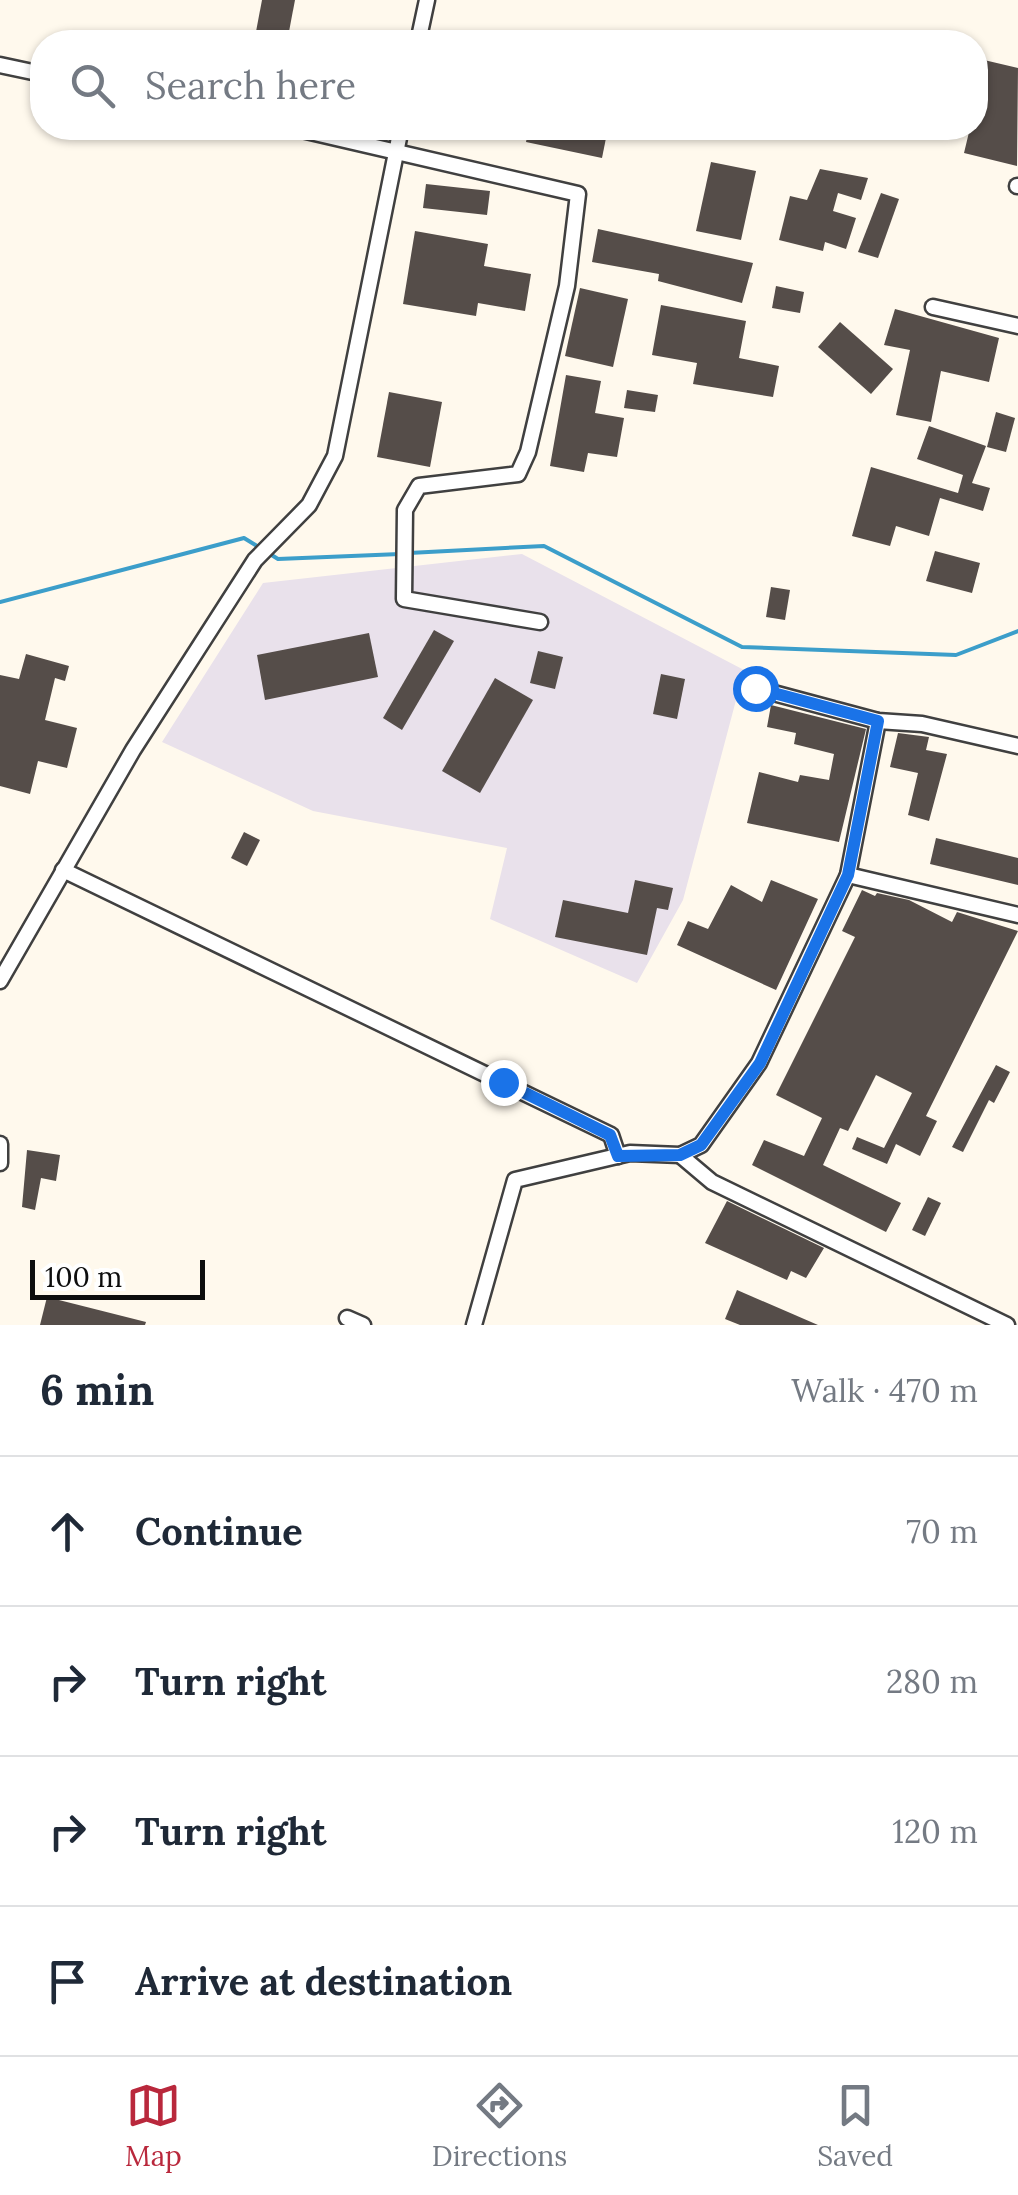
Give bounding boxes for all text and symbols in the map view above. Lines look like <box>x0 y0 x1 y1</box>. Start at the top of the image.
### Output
search box <box>30 30 988 140</box>
icon: search <box>65 58 120 113</box>
text: Search here <box>145 61 356 109</box>
route start <box>733 666 779 712</box>
route end <box>481 1060 527 1106</box>
scale bar <box>30 1255 205 1300</box>
text: 100 m <box>45 1259 122 1295</box>
text: 6 min <box>40 1363 154 1417</box>
text: Walk · 470 m <box>791 1370 978 1411</box>
icon: ahead <box>40 1504 95 1559</box>
text: Continue <box>135 1507 303 1555</box>
text: 70 m <box>906 1511 978 1552</box>
icon: right <box>40 1654 95 1709</box>
text: Turn right <box>135 1657 326 1705</box>
text: 280 m <box>886 1661 978 1702</box>
icon: right <box>40 1804 95 1859</box>
text: Turn right <box>135 1807 326 1855</box>
text: 120 m <box>892 1811 978 1852</box>
icon: arrive <box>40 1954 95 2009</box>
text: Arrive at destination <box>135 1957 512 2005</box>
tab: Map <box>125 2078 182 2174</box>
tab: Directions <box>432 2078 567 2174</box>
tab: Saved <box>817 2078 893 2174</box>

